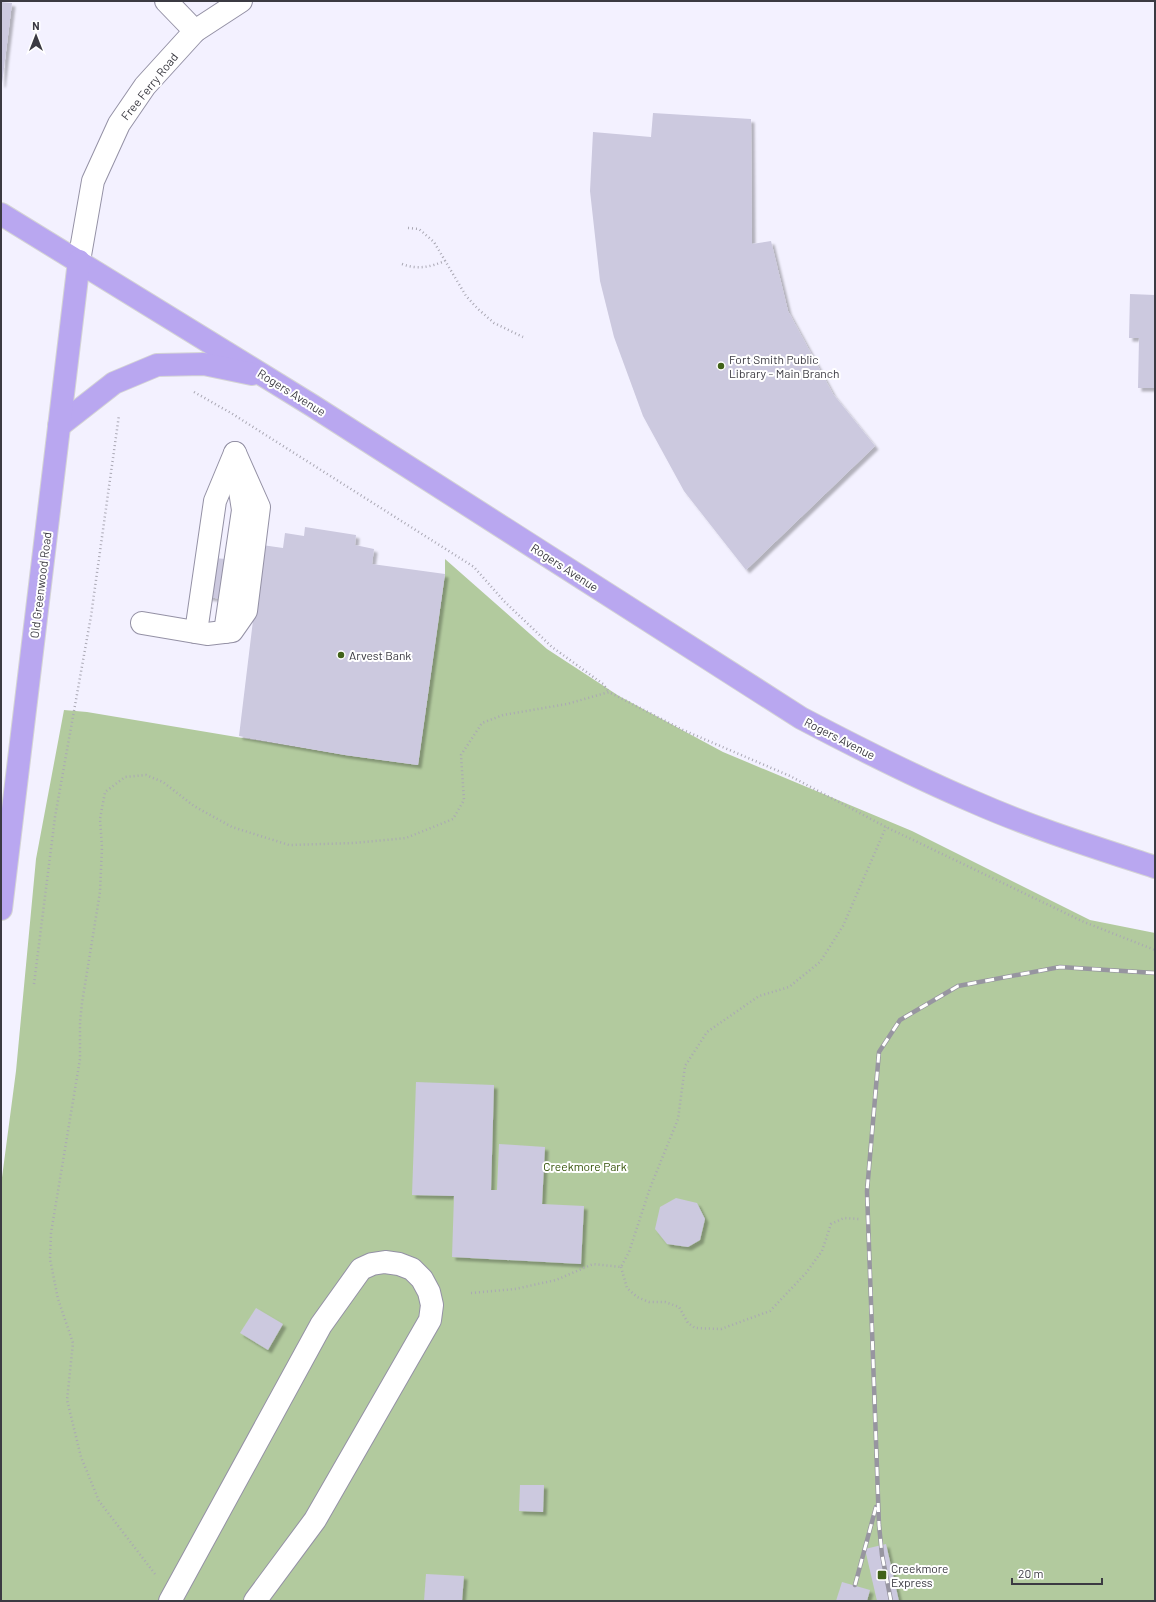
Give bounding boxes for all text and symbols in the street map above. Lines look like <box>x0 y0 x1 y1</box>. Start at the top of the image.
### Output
north arrow <box>16 16 56 56</box>
text: N <box>32 19 40 32</box>
street label: Free Ferry Road <box>118 50 180 122</box>
place label: Fort Smith Public Library - Main Branch <box>729 352 839 380</box>
marker: Fort Smith Public Library - Main Branch <box>716 361 726 371</box>
street label: Rogers Avenue <box>256 366 328 418</box>
street label: Old Greenwood Road <box>27 531 53 639</box>
street label: Rogers Avenue <box>529 540 601 594</box>
place label: Arvest Bank <box>349 648 411 662</box>
marker: Arvest Bank <box>336 650 346 660</box>
street label: Rogers Avenue <box>802 714 878 762</box>
park label: Creekmore Park <box>543 1159 627 1173</box>
scale bar <box>1012 1560 1102 1586</box>
place label: Creekmore Express <box>891 1561 948 1589</box>
text: 20 m <box>1018 1566 1044 1580</box>
marker: Creekmore Express <box>876 1569 888 1581</box>

